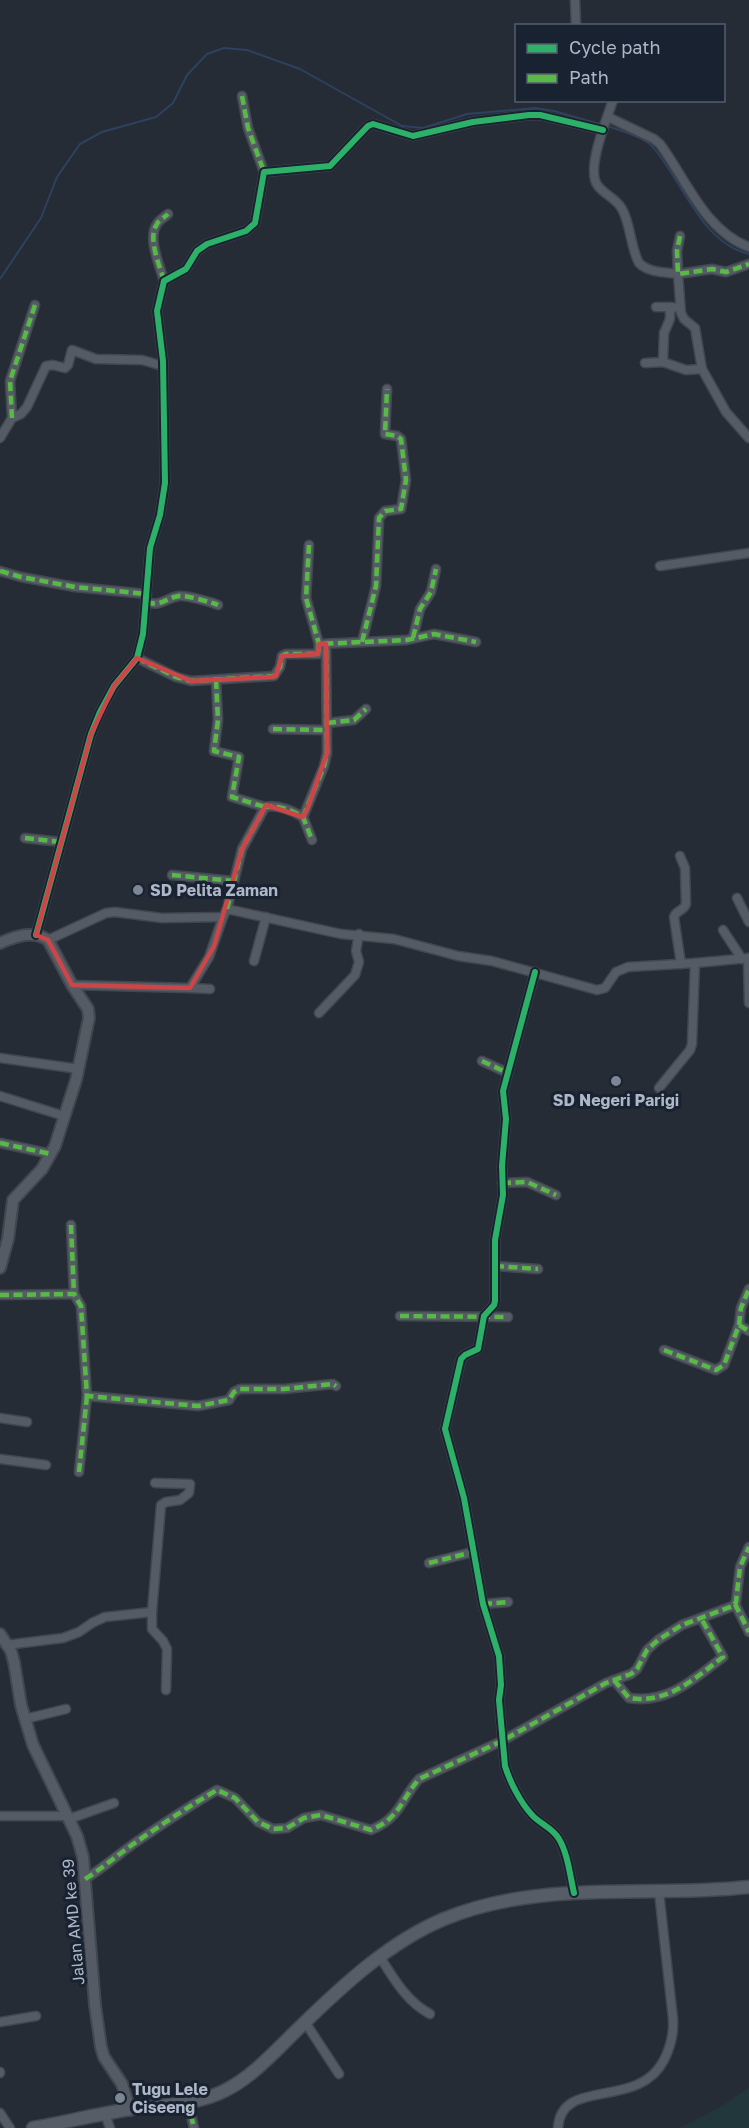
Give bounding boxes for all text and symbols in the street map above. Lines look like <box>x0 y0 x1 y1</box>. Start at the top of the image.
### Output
legend <box>515 24 725 102</box>
text: Cycle path <box>569 36 661 58</box>
text: Path <box>569 66 609 88</box>
place label: SD Pelita Zaman <box>150 880 278 900</box>
marker: SD Pelita Zaman <box>131 883 145 897</box>
marker: SD Negeri Parigi <box>609 1074 623 1088</box>
place label: SD Negeri Parigi <box>553 1090 679 1110</box>
street label: Jalan AMD ke 39 <box>58 1858 88 1986</box>
place label: Tugu Lele Ciseeng <box>132 2079 208 2117</box>
marker: Tugu Lele Ciseeng <box>113 2091 127 2105</box>

